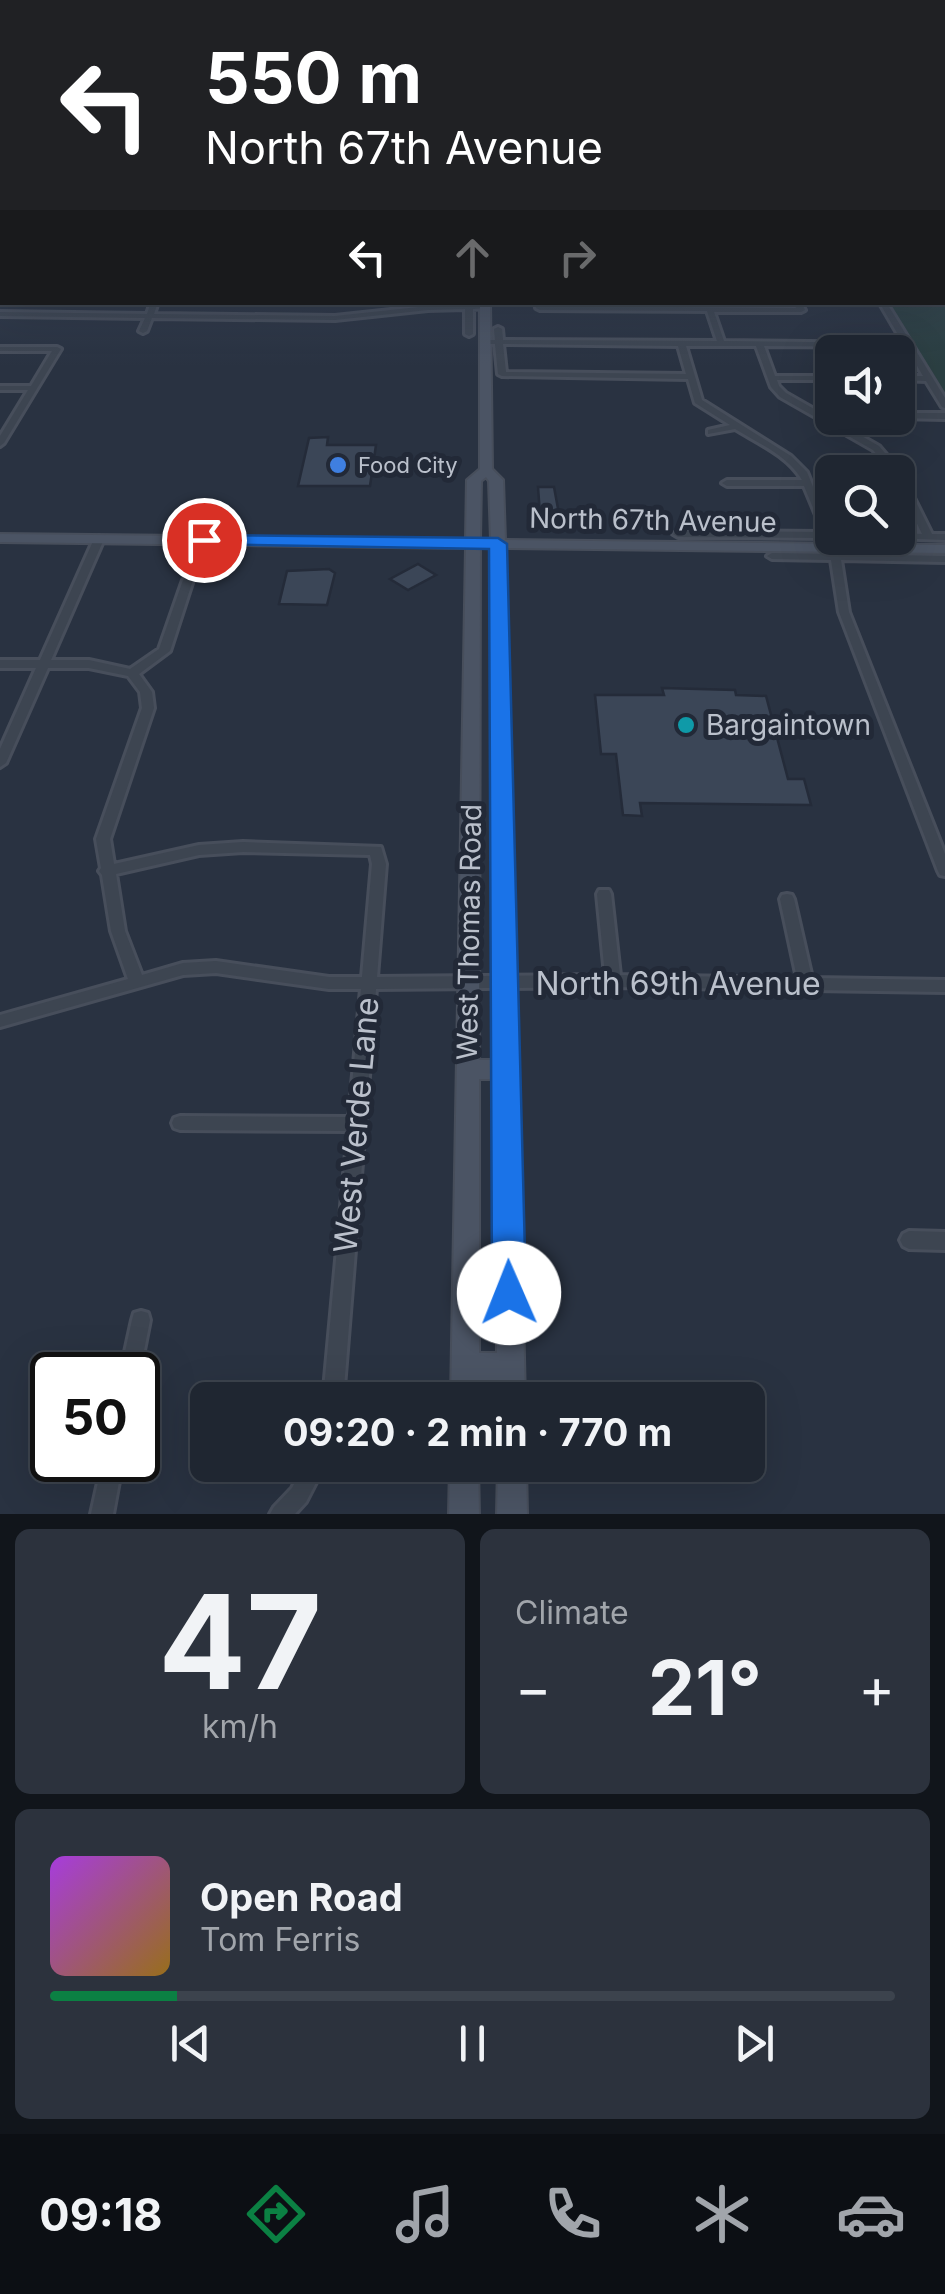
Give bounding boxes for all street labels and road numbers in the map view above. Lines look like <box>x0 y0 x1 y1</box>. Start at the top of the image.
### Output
street label: North 67th Avenue <box>529 501 777 539</box>
street label: West Thomas Road <box>450 804 488 1060</box>
street label: North 69th Avenue <box>535 964 821 1003</box>
street label: West Verde Lane <box>325 996 387 1254</box>

